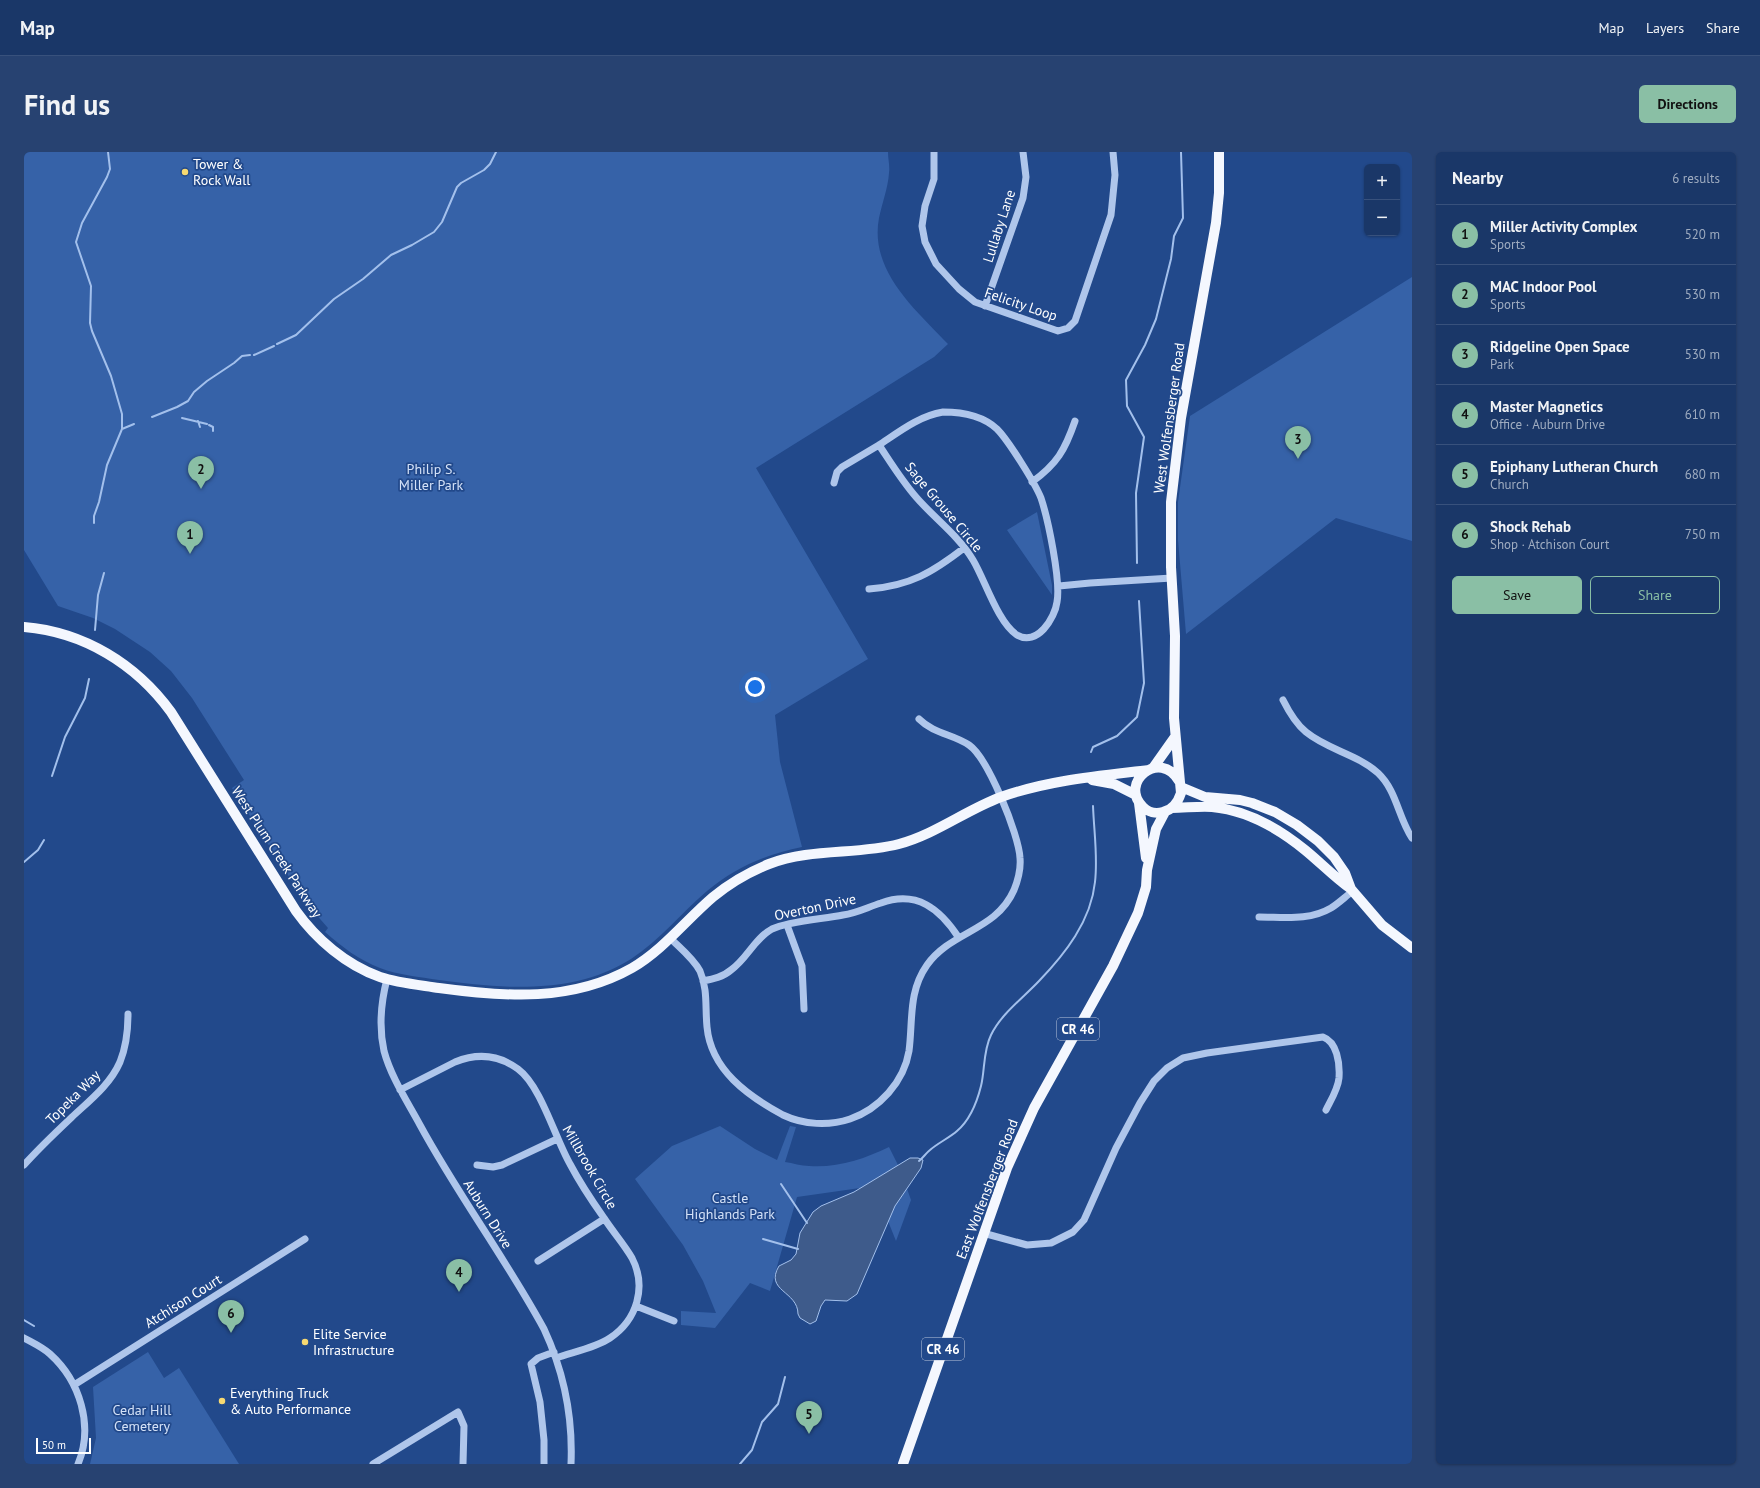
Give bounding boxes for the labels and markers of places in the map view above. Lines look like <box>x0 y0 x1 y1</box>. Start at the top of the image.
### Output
place label: Tower & Rock Wall <box>193 155 250 189</box>
marker: Tower & Rock Wall <box>180 167 190 177</box>
pin: 3 <box>1285 426 1311 459</box>
pin: 2 <box>188 456 214 489</box>
pin: 1 <box>177 521 203 554</box>
pin: 4 <box>446 1259 472 1292</box>
pin: 6 <box>218 1300 244 1333</box>
place label: Elite Service Infrastructure <box>313 1325 394 1359</box>
marker: Elite Service Infrastructure <box>300 1337 310 1347</box>
place label: Everything Truck & Auto Performance <box>230 1384 351 1418</box>
marker: Everything Truck & Auto Performance <box>217 1396 227 1406</box>
pin: 5 <box>796 1401 822 1434</box>

